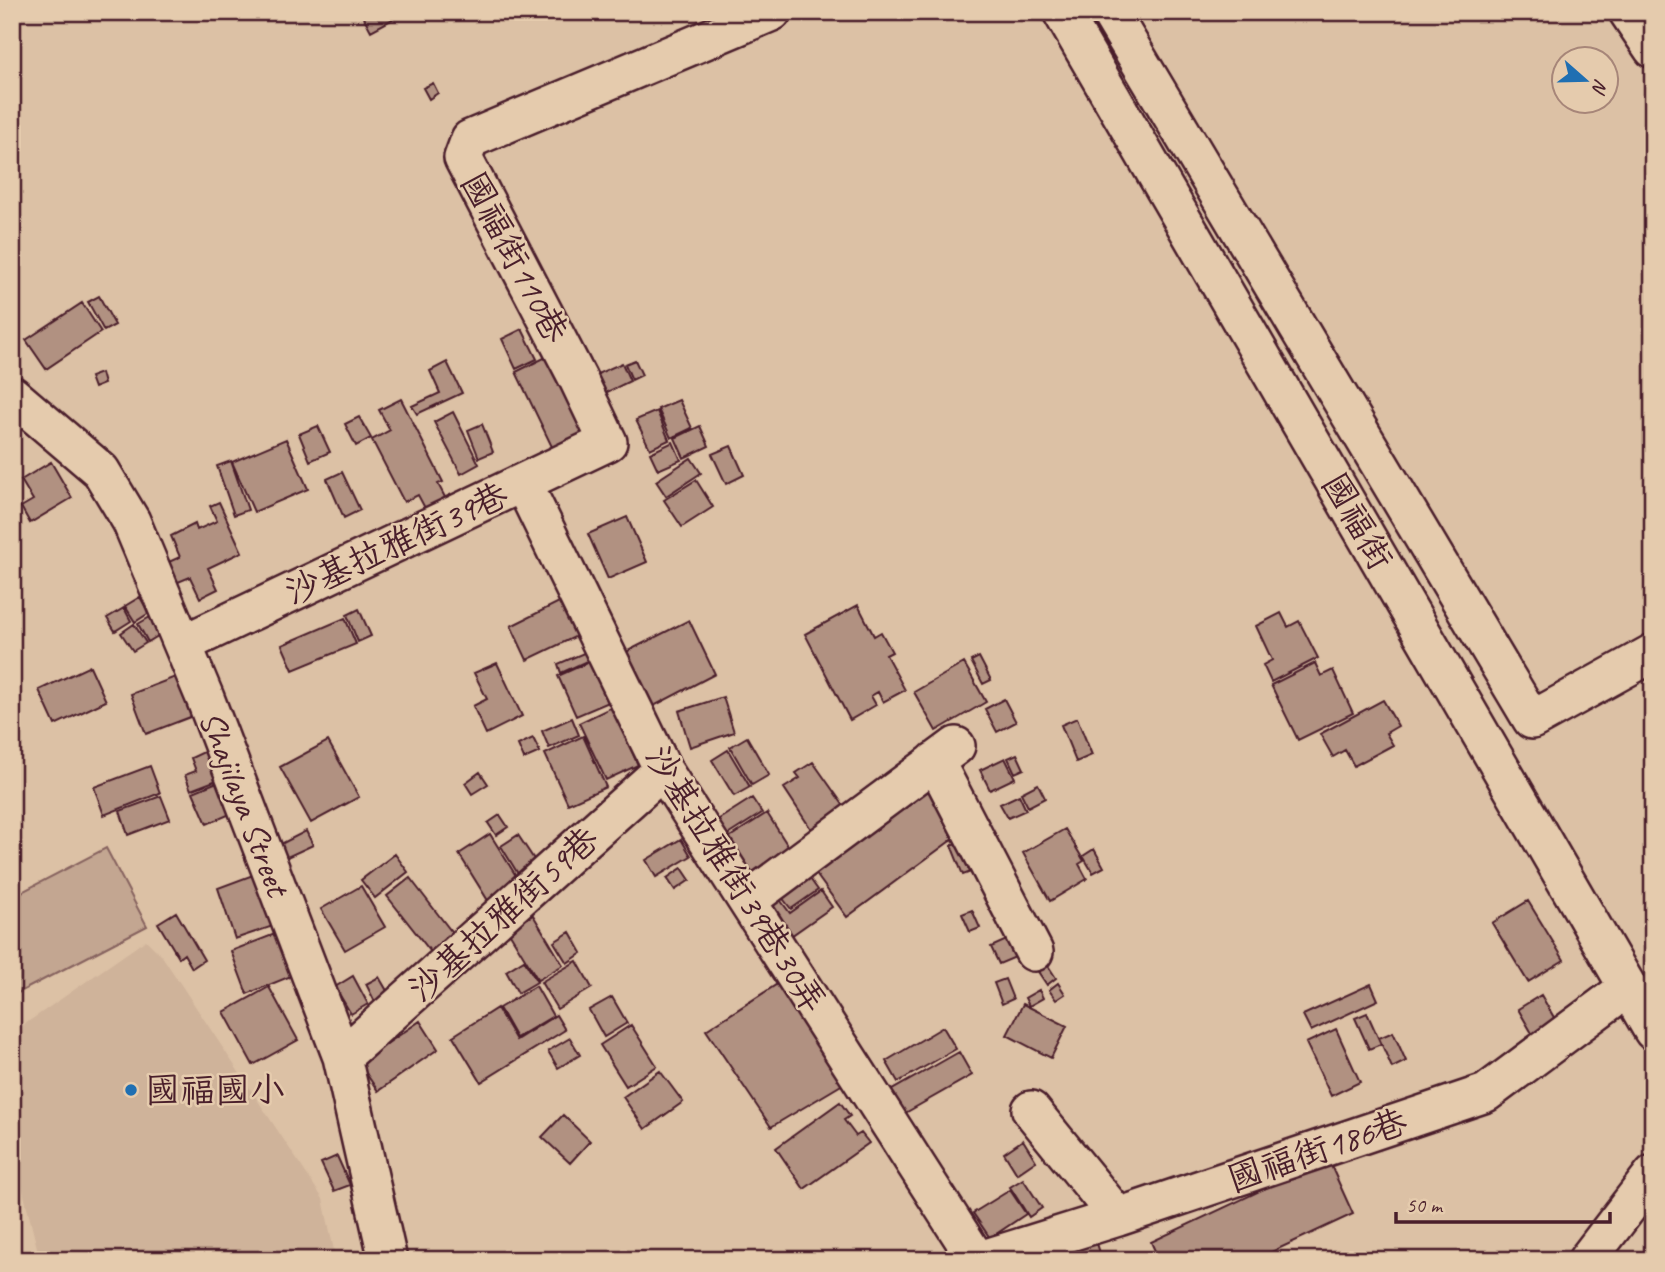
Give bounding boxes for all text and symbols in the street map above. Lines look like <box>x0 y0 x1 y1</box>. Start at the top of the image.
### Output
north arrow <box>1550 46 1620 116</box>
text: N <box>1586 76 1613 98</box>
street label: 國福街110巷 <box>451 164 578 350</box>
street label: 國福街 <box>1312 465 1403 578</box>
street label: 沙基拉雅街39巷 <box>277 472 515 615</box>
street label: Shajilaya Street <box>189 705 302 905</box>
street label: 沙基拉雅街39巷30弄 <box>635 737 836 1022</box>
street label: 沙基拉雅街59巷 <box>399 817 608 1012</box>
place label: 國福國小 <box>145 1068 285 1113</box>
marker: 國福國小 <box>123 1082 139 1098</box>
street label: 國福街186巷 <box>1221 1099 1413 1202</box>
scale bar <box>1396 1181 1609 1225</box>
text: 50 m <box>1406 1192 1444 1218</box>

